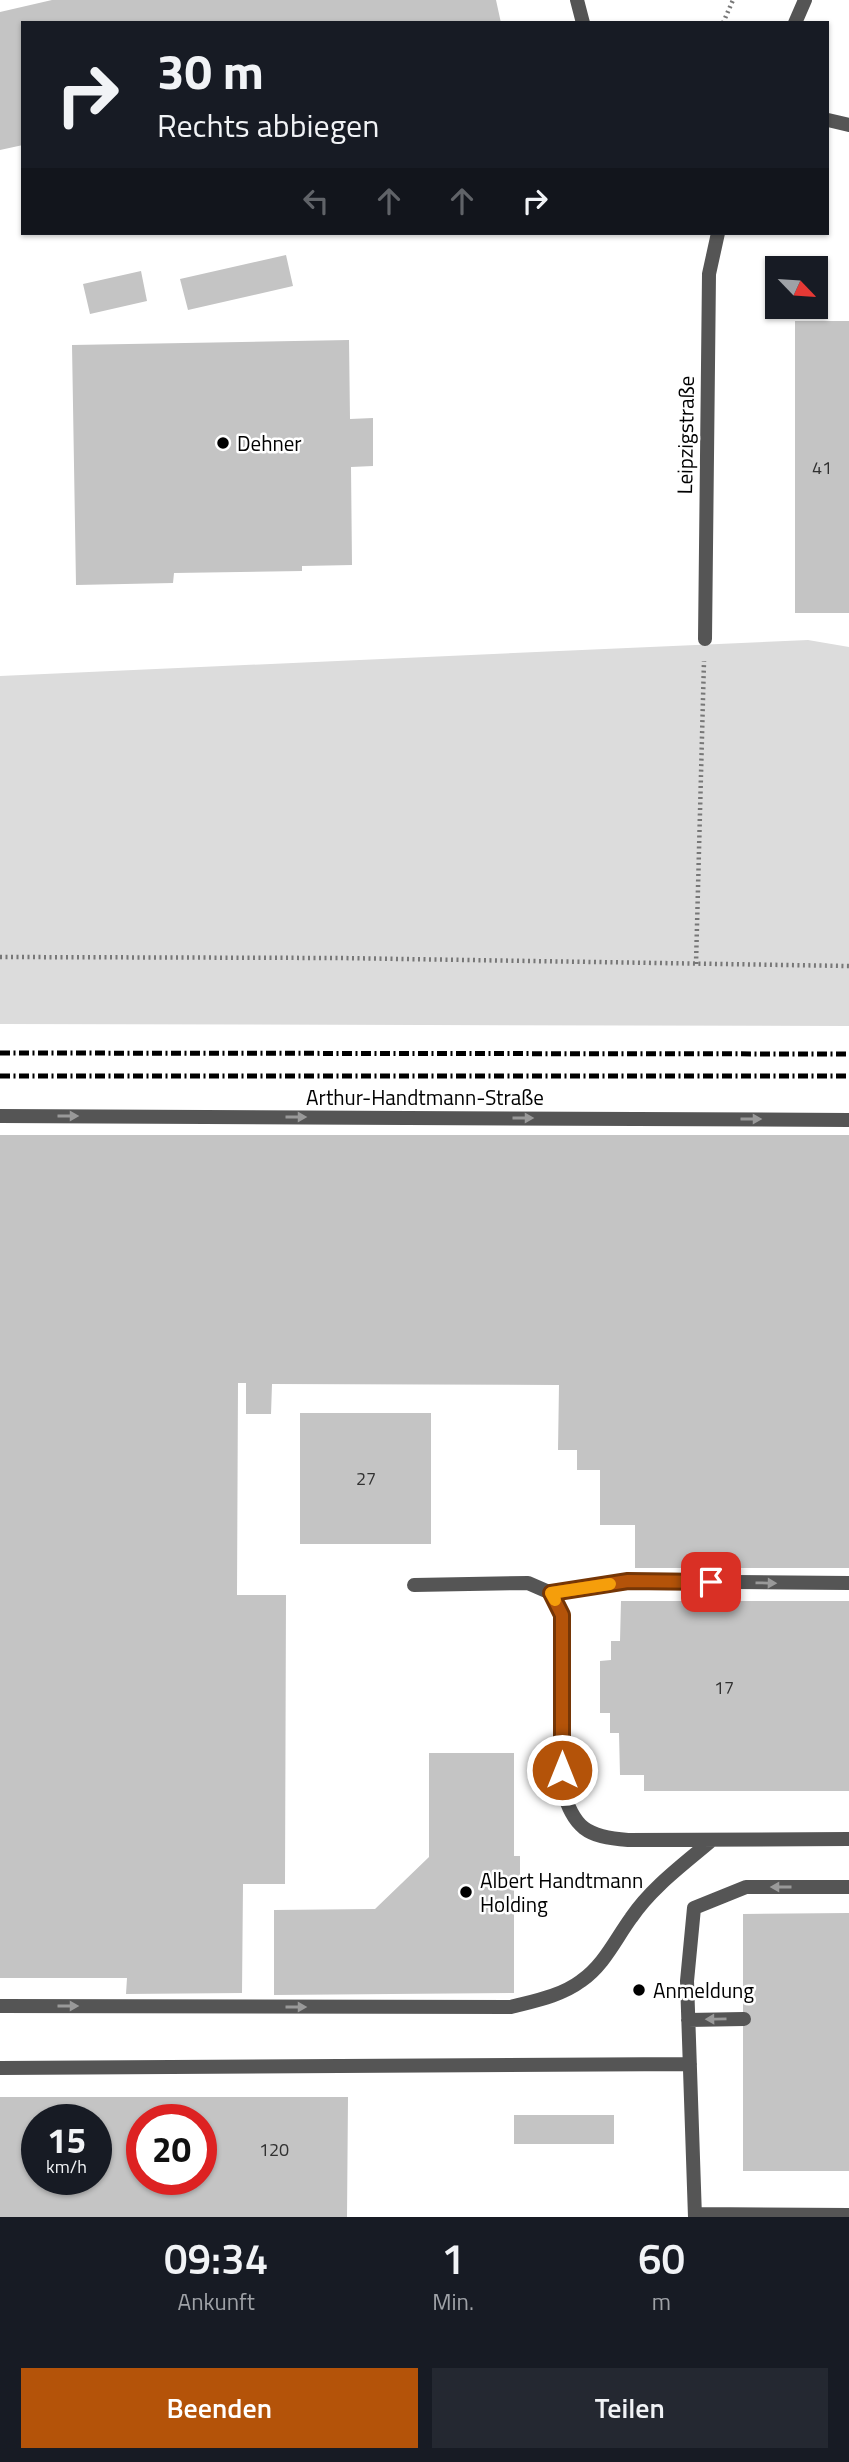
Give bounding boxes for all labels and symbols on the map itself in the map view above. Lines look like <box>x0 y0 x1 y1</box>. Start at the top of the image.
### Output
north arrow <box>765 256 828 318</box>
street label: Leipzigstraße <box>668 375 702 495</box>
place label: Dehner <box>237 427 302 459</box>
marker: Dehner <box>215 435 231 451</box>
house number: 41 <box>812 454 832 481</box>
street label: Arthur-Handtmann-Straße <box>306 1081 544 1113</box>
one-way arrow <box>57 1110 79 1122</box>
one-way arrow <box>285 1111 307 1123</box>
one-way arrow <box>512 1112 534 1124</box>
one-way arrow <box>740 1113 762 1125</box>
house number: 27 <box>356 1465 376 1492</box>
pin <box>681 1552 741 1612</box>
one-way arrow <box>755 1577 777 1589</box>
house number: 17 <box>714 1674 734 1701</box>
position arrow <box>525 1733 599 1807</box>
place label: Albert Handtmann Holding <box>480 1864 643 1920</box>
one-way arrow <box>770 1881 792 1893</box>
marker: Albert Handtmann Holding <box>458 1884 474 1900</box>
place label: Anmeldung <box>653 1974 754 2006</box>
marker: Anmeldung <box>631 1982 647 1998</box>
one-way arrow <box>57 2000 79 2012</box>
one-way arrow <box>285 2001 307 2013</box>
one-way arrow <box>705 2013 727 2025</box>
speed limit sign: 20 <box>126 2104 217 2195</box>
house number: 120 <box>259 2136 289 2163</box>

